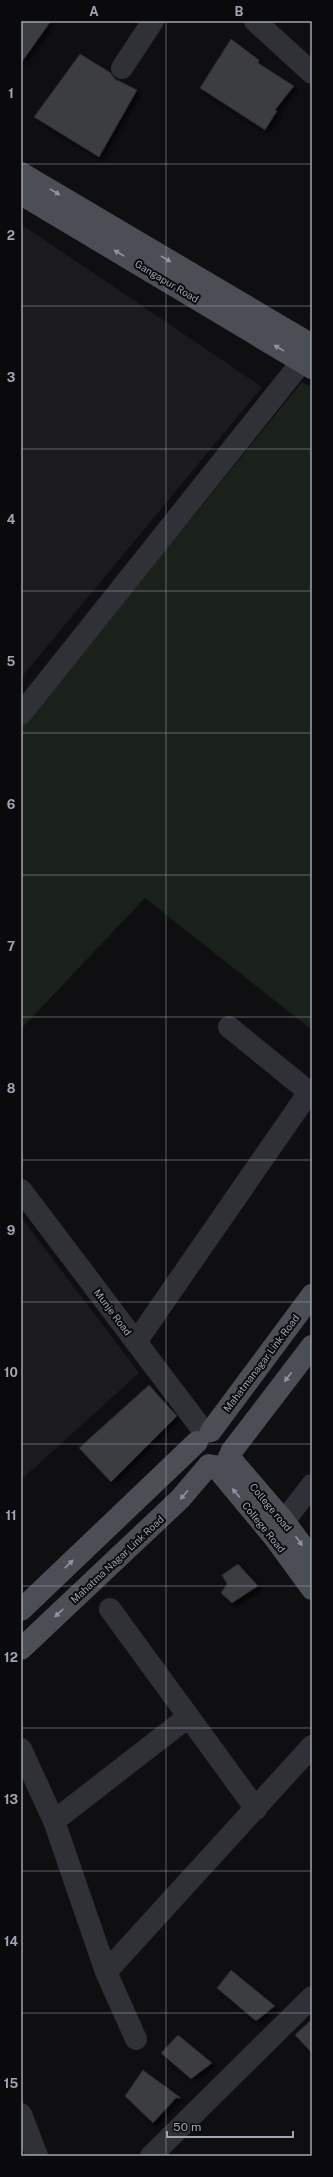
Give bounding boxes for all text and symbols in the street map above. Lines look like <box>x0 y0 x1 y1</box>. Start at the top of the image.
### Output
text: A <box>89 4 99 19</box>
text: B <box>235 4 244 19</box>
text: 1 <box>8 86 14 101</box>
one-way arrow <box>49 189 61 196</box>
text: 2 <box>7 228 15 243</box>
one-way arrow <box>113 249 125 256</box>
one-way arrow <box>160 255 172 262</box>
street label: Gangapur Road <box>133 257 201 305</box>
one-way arrow <box>273 344 285 351</box>
text: 3 <box>7 370 16 385</box>
text: 4 <box>7 512 16 527</box>
text: 5 <box>7 654 16 669</box>
text: 6 <box>7 797 16 812</box>
text: 7 <box>7 939 15 954</box>
text: 8 <box>7 1081 16 1096</box>
text: 9 <box>7 1223 15 1238</box>
street label: Munje Road <box>92 1286 134 1338</box>
street label: Mahatmanagar Link Road <box>221 1312 301 1414</box>
text: 10 <box>4 1365 18 1380</box>
one-way arrow <box>284 1371 293 1382</box>
street label: College road <box>247 1481 295 1533</box>
one-way arrow <box>232 1487 241 1498</box>
one-way arrow <box>179 1490 188 1500</box>
street label: College Road <box>240 1499 288 1555</box>
text: 11 <box>5 1508 17 1523</box>
street label: Mahatma Nagar Link Road <box>68 1513 166 1605</box>
one-way arrow <box>295 1535 303 1546</box>
one-way arrow <box>64 1559 74 1569</box>
one-way arrow <box>54 1609 64 1618</box>
text: 12 <box>4 1650 18 1665</box>
text: 13 <box>4 1792 18 1807</box>
text: 14 <box>4 1934 19 1949</box>
text: 15 <box>4 2076 18 2091</box>
scale bar <box>167 2113 293 2139</box>
text: 50 m <box>173 2120 201 2134</box>

